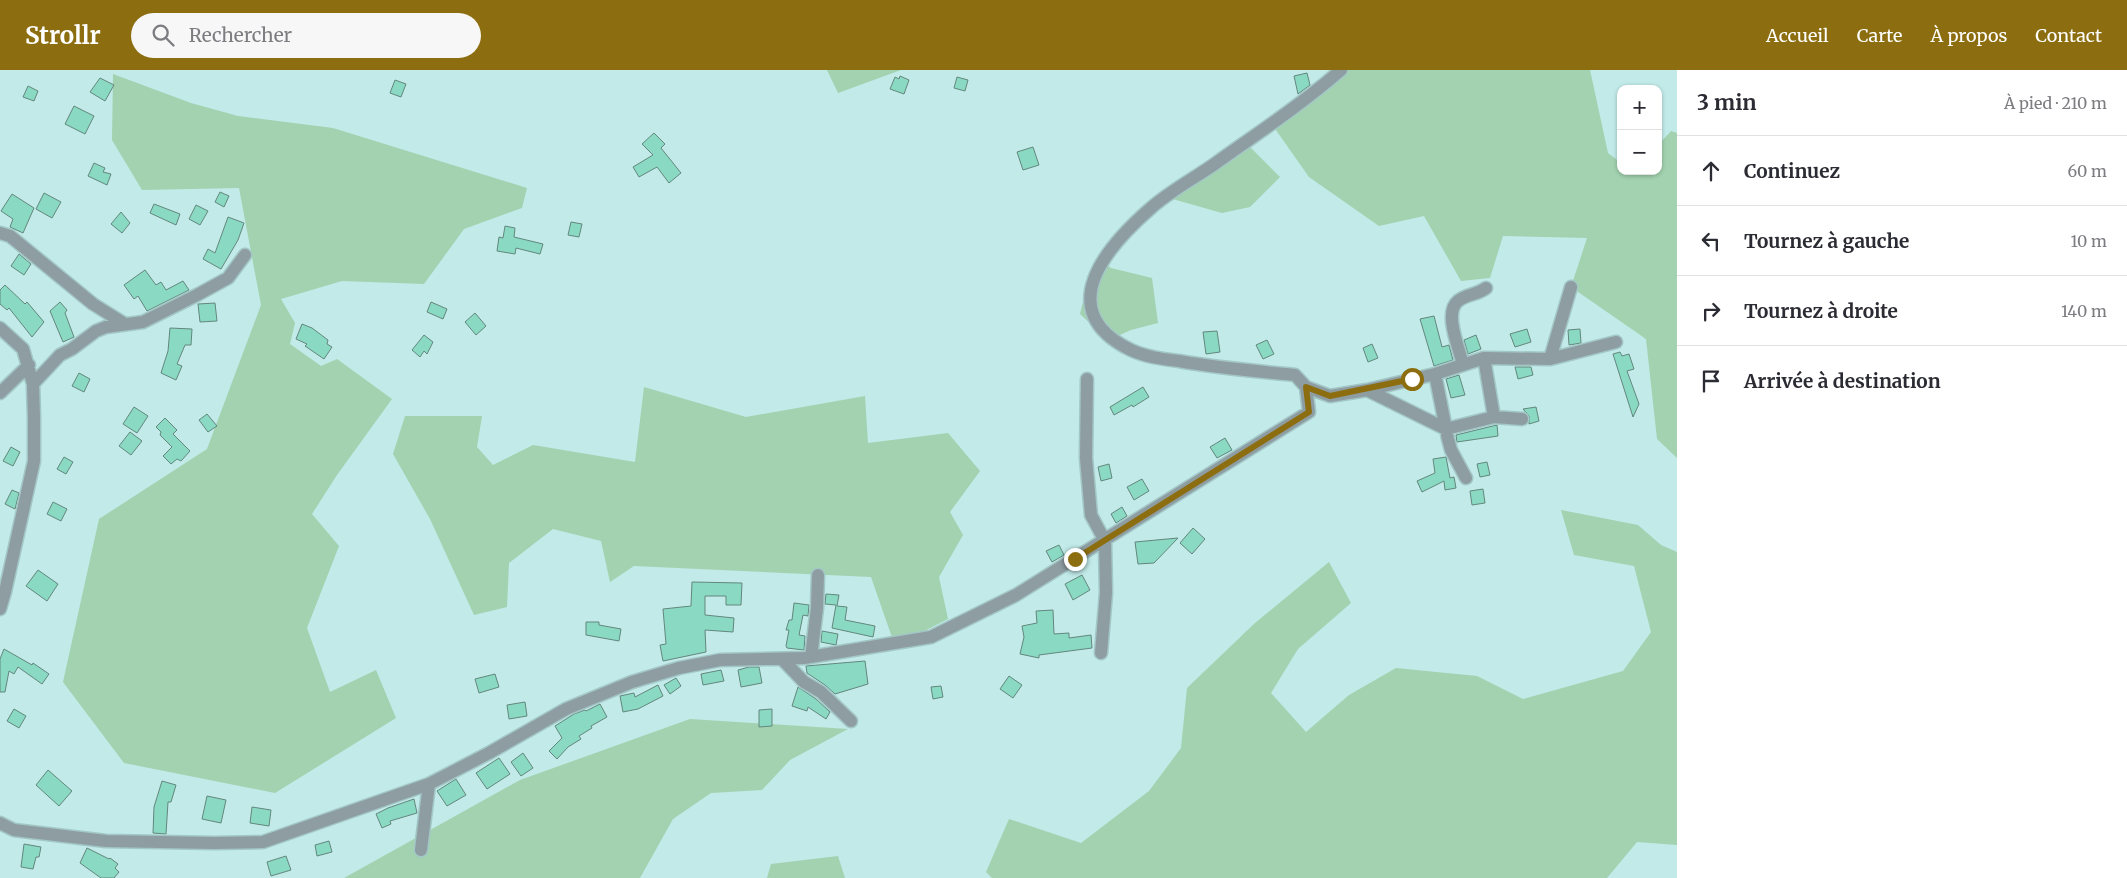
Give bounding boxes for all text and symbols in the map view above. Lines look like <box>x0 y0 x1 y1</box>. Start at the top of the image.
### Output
search box <box>131 13 481 58</box>
text: Strollr <box>25 20 101 51</box>
icon: search <box>149 21 177 49</box>
text: Rechercher <box>189 23 292 47</box>
text: Accueil <box>1766 24 1829 47</box>
text: Carte <box>1857 24 1902 47</box>
text: À propos <box>1930 24 2007 47</box>
text: Contact <box>2035 24 2102 47</box>
map controls <box>1617 85 1662 175</box>
button: + <box>1617 85 1662 130</box>
text: 3 min <box>1697 89 1756 116</box>
text: À pied · 210 m <box>2004 93 2107 113</box>
button: − <box>1617 130 1662 175</box>
icon: ahead <box>1697 157 1725 185</box>
text: Continuez <box>1744 159 1840 183</box>
text: 60 m <box>2067 161 2107 181</box>
icon: left <box>1697 227 1725 255</box>
text: Tournez à gauche <box>1744 229 1909 253</box>
text: 10 m <box>2070 231 2107 251</box>
icon: right <box>1697 297 1725 325</box>
text: Tournez à droite <box>1744 299 1898 323</box>
text: 140 m <box>2061 301 2107 321</box>
icon: arrive <box>1697 367 1725 395</box>
route start <box>1401 368 1424 391</box>
text: Arrivée à destination <box>1744 369 1941 393</box>
route end <box>1064 548 1087 571</box>

